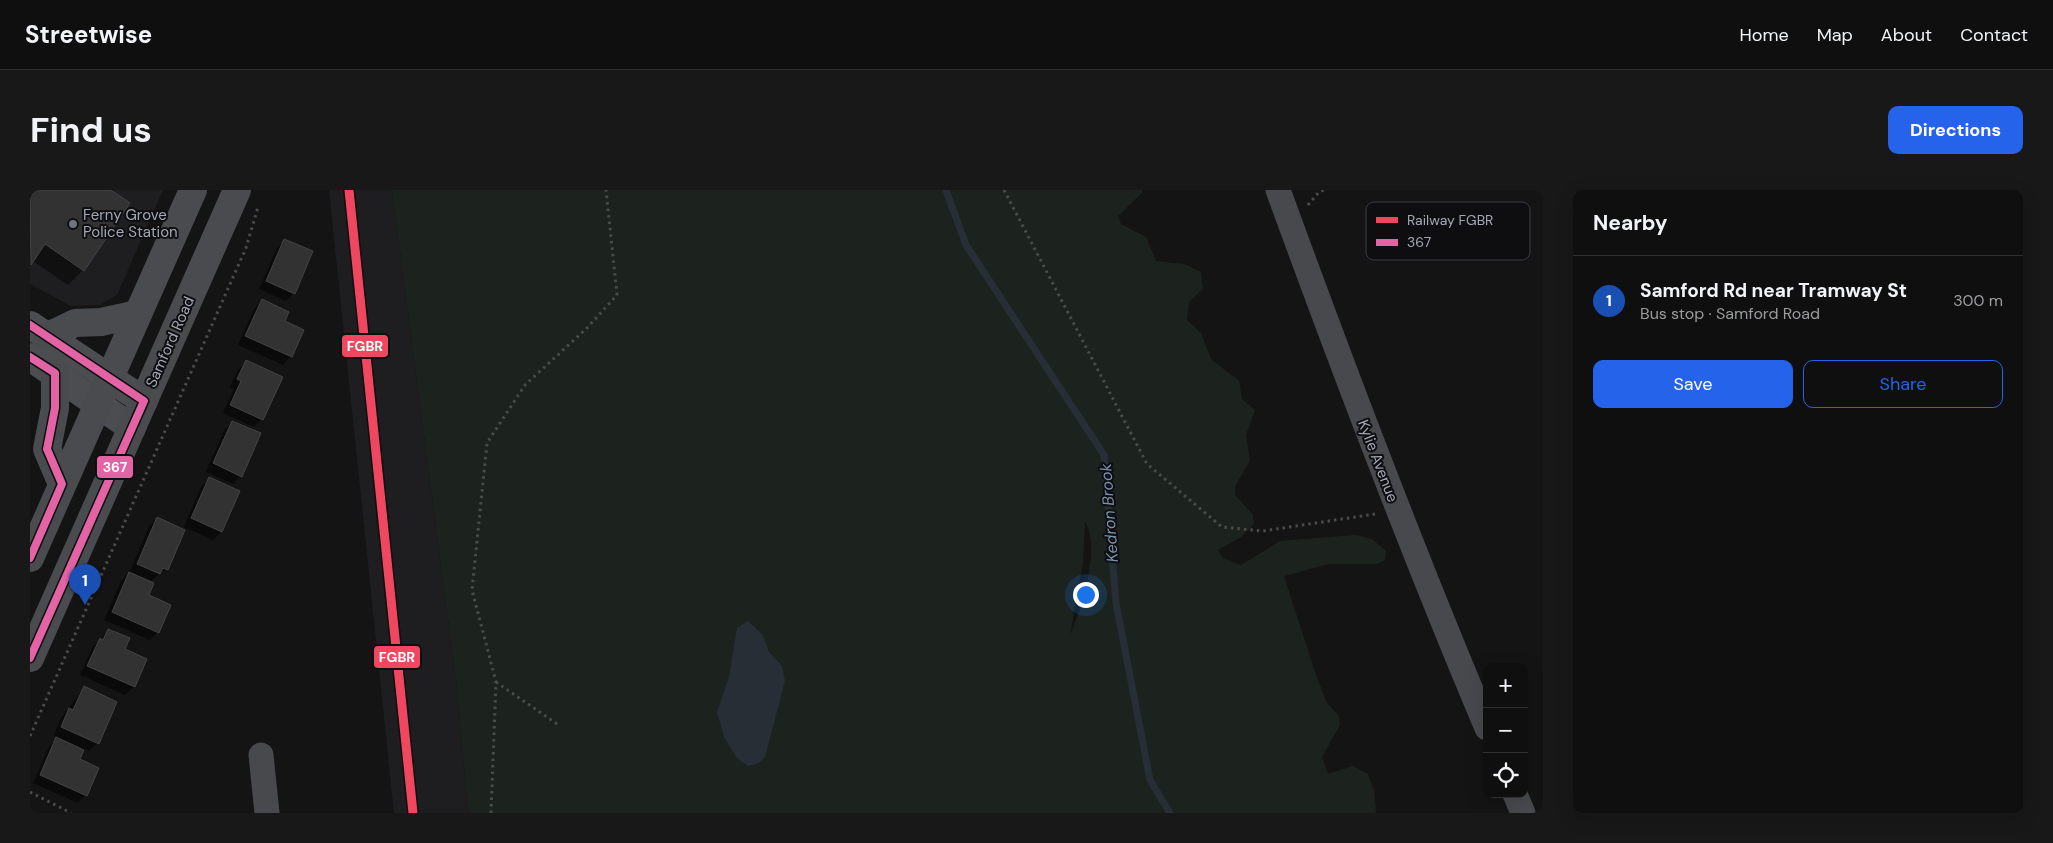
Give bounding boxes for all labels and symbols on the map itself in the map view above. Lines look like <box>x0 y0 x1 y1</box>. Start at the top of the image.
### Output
legend <box>1366 202 1530 260</box>
place label: Ferny Grove Police Station <box>83 205 178 242</box>
text: Railway FGBR <box>1407 211 1493 229</box>
marker: Ferny Grove Police Station <box>67 218 79 230</box>
text: 367 <box>1407 233 1431 251</box>
street label: Samford Road <box>141 293 199 391</box>
line badge: FGBR <box>341 334 389 358</box>
text: FGBR <box>347 337 383 355</box>
street label: Kylie Avenue <box>1353 417 1403 505</box>
line badge: 367 <box>96 455 134 479</box>
text: 367 <box>103 458 128 476</box>
water label: Kedron Brook <box>1095 462 1123 563</box>
pin: 1 <box>69 564 101 605</box>
your location <box>1073 582 1099 608</box>
line badge: FGBR <box>373 645 421 669</box>
text: FGBR <box>379 648 415 666</box>

